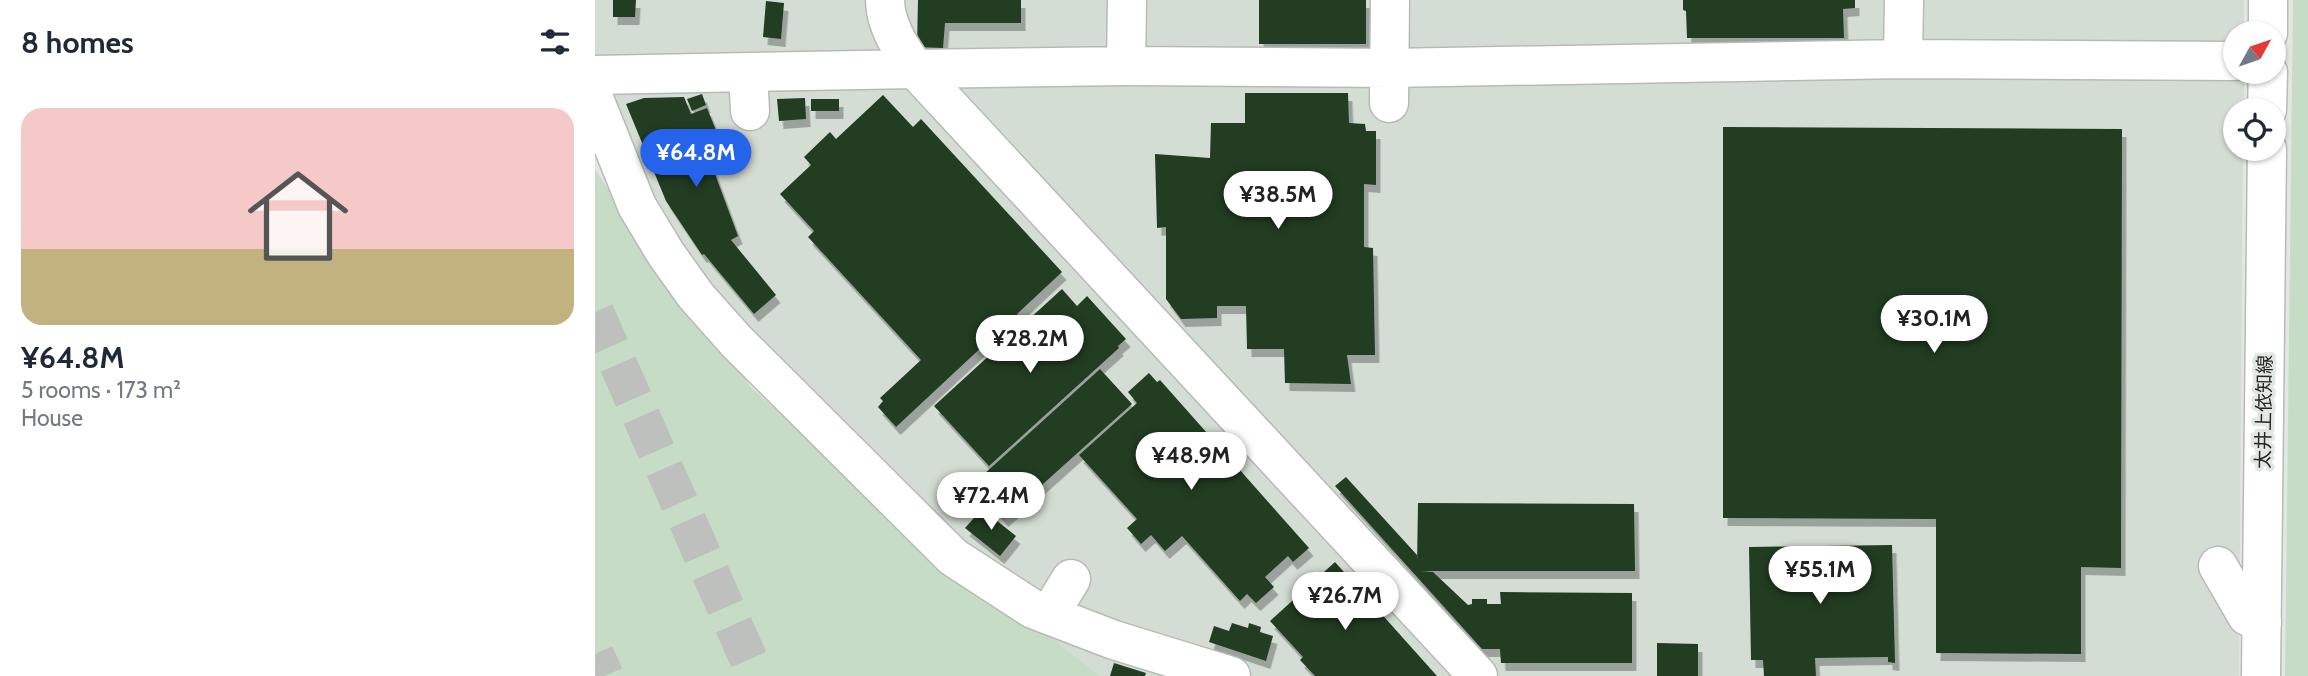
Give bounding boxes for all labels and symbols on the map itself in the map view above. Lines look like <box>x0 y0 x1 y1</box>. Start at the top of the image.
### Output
north arrow <box>2223 21 2285 84</box>
pin: ¥64.8M <box>639 130 753 189</box>
pin: ¥38.5M <box>1221 172 1335 231</box>
pin: ¥30.1M <box>1877 296 1991 355</box>
pin: ¥28.2M <box>973 316 1087 375</box>
street label: 太井上依知線 <box>2252 355 2276 469</box>
pin: ¥48.9M <box>1134 433 1248 492</box>
pin: ¥72.4M <box>934 472 1048 532</box>
pin: ¥55.1M <box>1763 546 1877 606</box>
pin: ¥26.7M <box>1288 572 1402 632</box>

